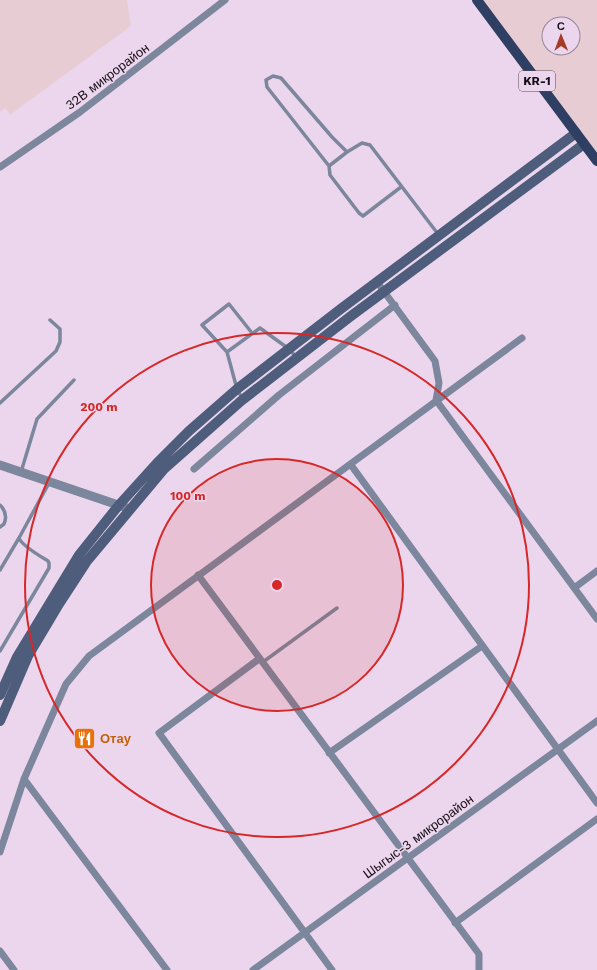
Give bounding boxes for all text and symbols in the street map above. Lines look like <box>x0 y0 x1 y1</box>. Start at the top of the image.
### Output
north arrow <box>541 16 581 56</box>
text: С <box>557 20 565 33</box>
street label: 32В микрорайон <box>63 40 152 113</box>
road number: KR-1 <box>519 71 555 91</box>
text: 200 m <box>80 400 118 414</box>
text: 100 m <box>170 489 206 503</box>
centre of rings <box>270 578 284 592</box>
restaurant icon: Отау <box>72 725 98 751</box>
place label: Отау <box>100 731 132 746</box>
street label: Шыгыс-3 микрорайон <box>360 791 476 882</box>

